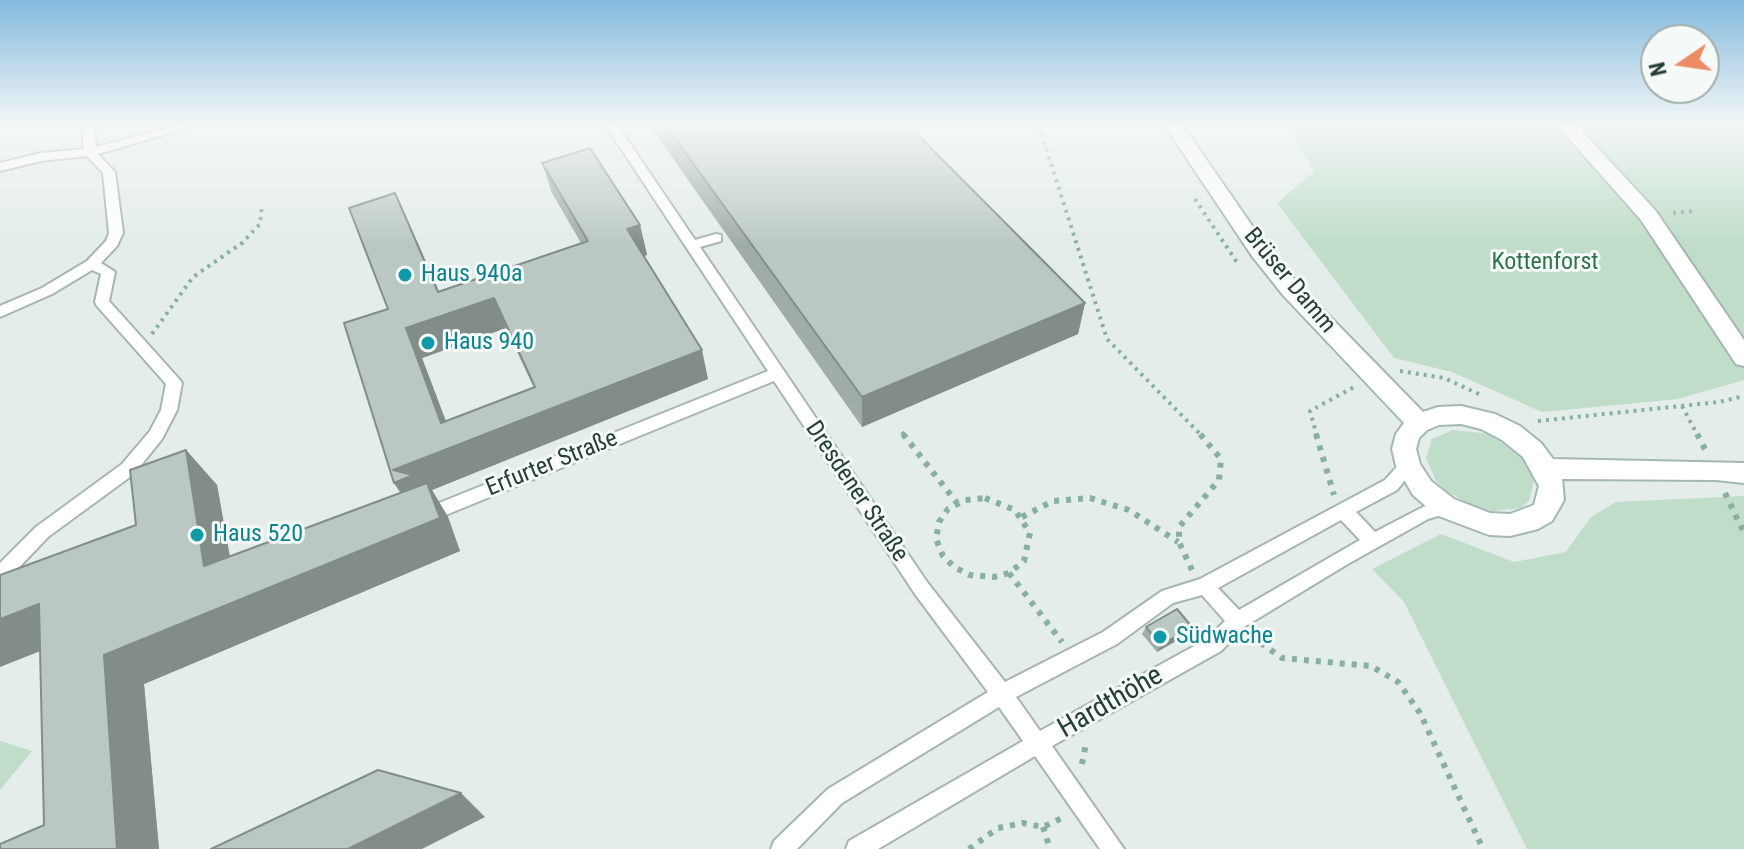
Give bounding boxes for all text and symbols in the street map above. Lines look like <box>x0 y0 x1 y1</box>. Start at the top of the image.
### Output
north arrow <box>1640 24 1720 104</box>
text: N <box>1644 60 1672 78</box>
street label: Brüser Damm <box>1237 223 1341 339</box>
park label: Kottenforst <box>1492 249 1598 277</box>
place label: Haus 940a <box>421 261 522 289</box>
marker: Haus 940a <box>396 266 414 284</box>
place label: Haus 940 <box>444 329 534 357</box>
marker: Haus 940 <box>419 334 437 352</box>
street label: Dresdener Straße <box>798 416 914 568</box>
street label: Erfurter Straße <box>482 425 622 503</box>
place label: Haus 520 <box>213 521 303 549</box>
marker: Haus 520 <box>188 526 206 544</box>
place label: Südwache <box>1176 623 1273 651</box>
marker: Südwache <box>1151 628 1169 646</box>
street label: Hardthöhe <box>1053 660 1169 746</box>

